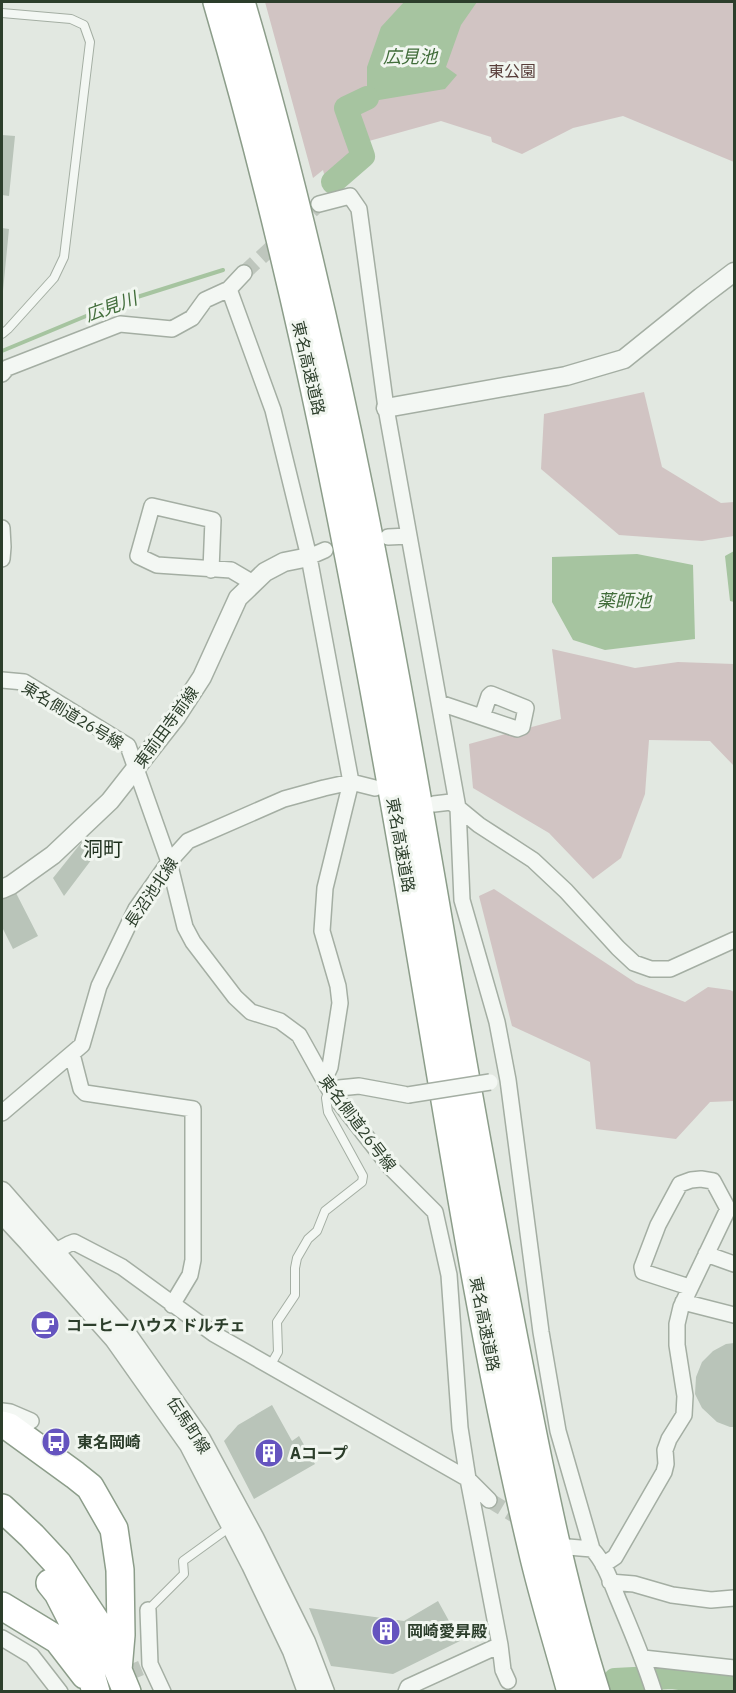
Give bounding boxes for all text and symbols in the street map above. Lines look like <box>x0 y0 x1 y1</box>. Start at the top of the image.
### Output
water label: 広見池 <box>383 45 439 68</box>
park label: 東公園 <box>488 61 536 81</box>
water label: 広見川 <box>82 286 142 327</box>
street label: 東名高速道路 <box>288 319 330 417</box>
water label: 薬師池 <box>597 589 653 612</box>
street label: 東名側道26号線 <box>18 677 128 753</box>
street label: 東前田寺前線 <box>130 682 202 772</box>
street label: 東名高速道路 <box>383 796 419 894</box>
district label: 洞町 <box>83 835 123 862</box>
street label: 長沼池北線 <box>120 853 182 931</box>
street label: 東名側道26号線 <box>315 1071 401 1175</box>
street label: 東名高速道路 <box>466 1275 504 1373</box>
cafe icon: コーヒーハウス ドルチェ <box>29 1309 61 1341</box>
place label: コーヒーハウス ドルチェ <box>66 1315 245 1335</box>
street label: 伝馬町線 <box>163 1393 215 1457</box>
bus stop icon: 東名岡崎 <box>40 1426 72 1458</box>
place label: 東名岡崎 <box>77 1432 141 1452</box>
building icon: Aコープ <box>253 1437 285 1469</box>
place label: Aコープ <box>290 1443 348 1463</box>
building icon: 岡崎愛昇殿 <box>370 1615 402 1647</box>
place label: 岡崎愛昇殿 <box>407 1621 487 1641</box>

